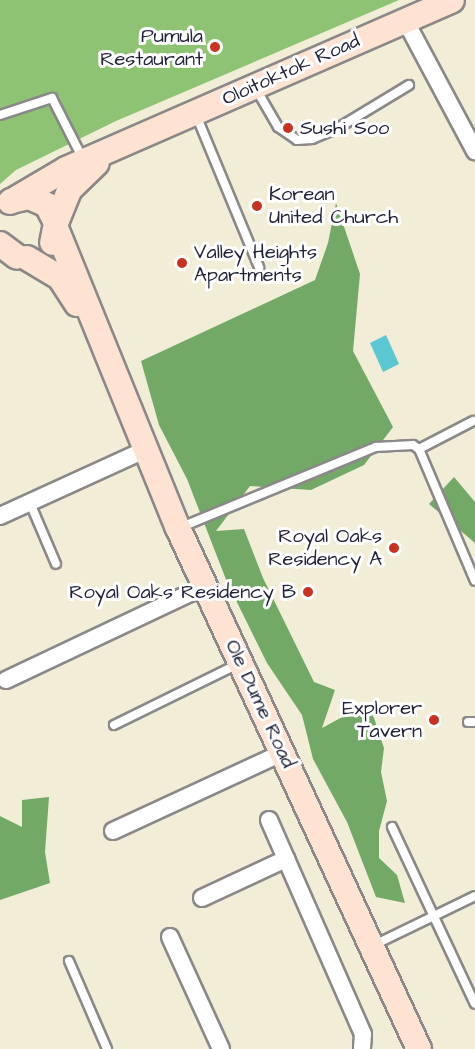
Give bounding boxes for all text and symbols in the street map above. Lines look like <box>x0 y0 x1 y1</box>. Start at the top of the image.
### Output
place label: Pumula Restaurant <box>100 24 203 71</box>
street label: Oloitoktok Road <box>219 29 363 111</box>
marker: Pumula Restaurant <box>208 40 222 54</box>
place label: Sushi Soo <box>300 116 389 140</box>
marker: Sushi Soo <box>281 121 295 135</box>
place label: Korean United Church <box>269 183 398 230</box>
marker: Korean United Church <box>250 199 264 213</box>
place label: Valley Heights Apartments <box>194 240 317 287</box>
marker: Valley Heights Apartments <box>175 256 189 270</box>
place label: Royal Oaks Residency A <box>268 524 382 571</box>
marker: Royal Oaks Residency A <box>387 541 401 555</box>
place label: Royal Oaks Residency B <box>69 580 296 604</box>
marker: Royal Oaks Residency B <box>301 585 315 599</box>
street label: Ole Dume Road <box>220 636 300 772</box>
place label: Explorer Tavern <box>342 696 422 743</box>
marker: Explorer Tavern <box>427 713 441 727</box>

